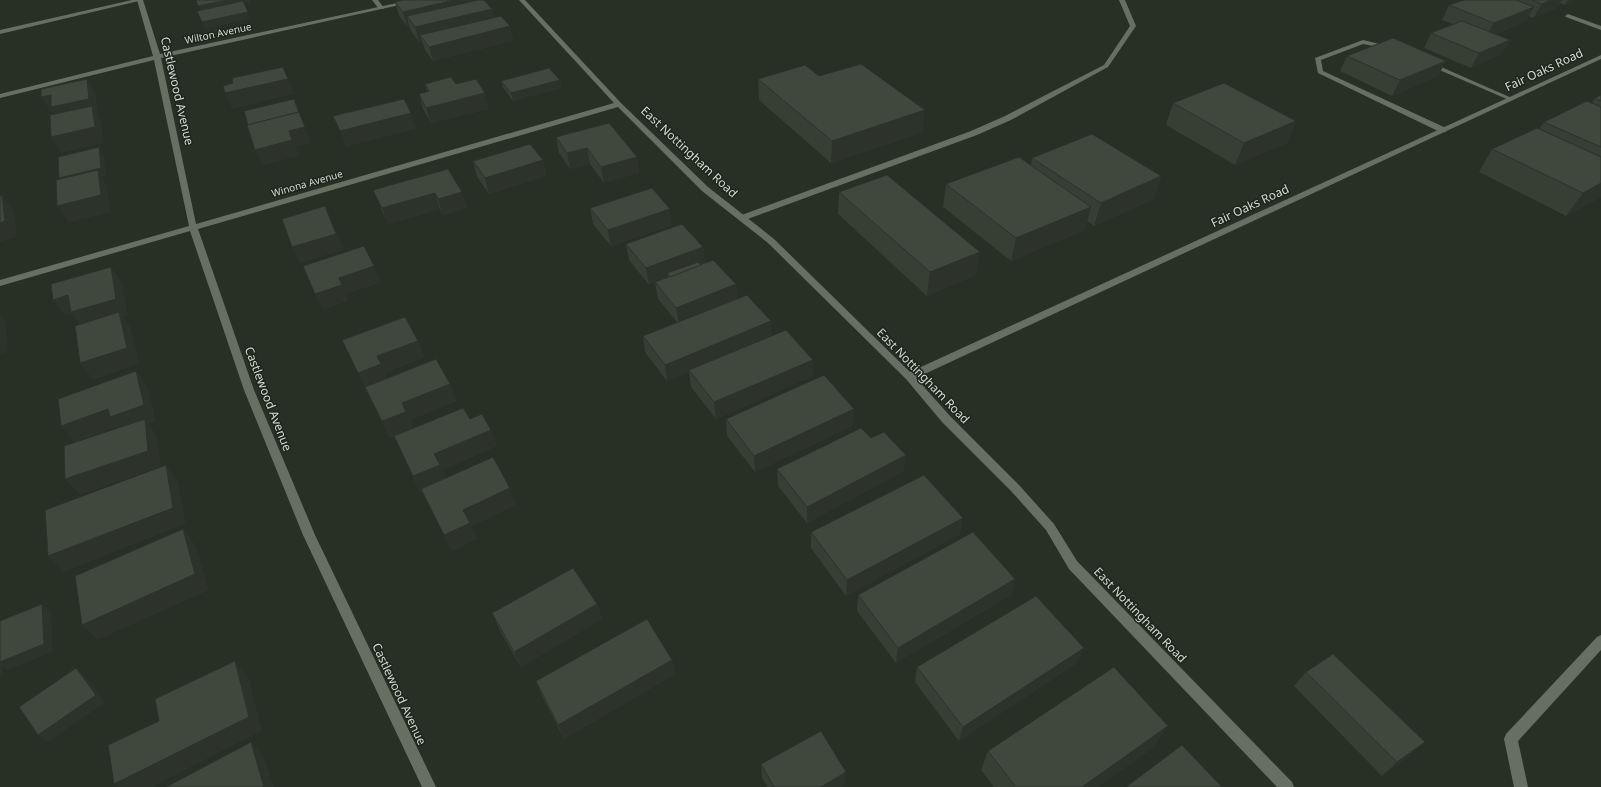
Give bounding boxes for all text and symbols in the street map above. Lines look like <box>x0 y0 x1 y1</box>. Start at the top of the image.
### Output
street label: Wilton Avenue <box>183 19 253 47</box>
street label: Castlewood Avenue <box>157 35 198 147</box>
street label: Fair Oaks Road <box>1502 44 1586 95</box>
street label: East Nottingham Road <box>637 102 742 201</box>
street label: Winona Avenue <box>270 166 345 200</box>
street label: Fair Oaks Road <box>1208 180 1292 231</box>
street label: East Nottingham Road <box>873 324 974 427</box>
street label: Castlewood Avenue <box>241 344 296 454</box>
street label: East Nottingham Road <box>1090 563 1191 666</box>
street label: Castlewood Avenue <box>368 640 431 748</box>

